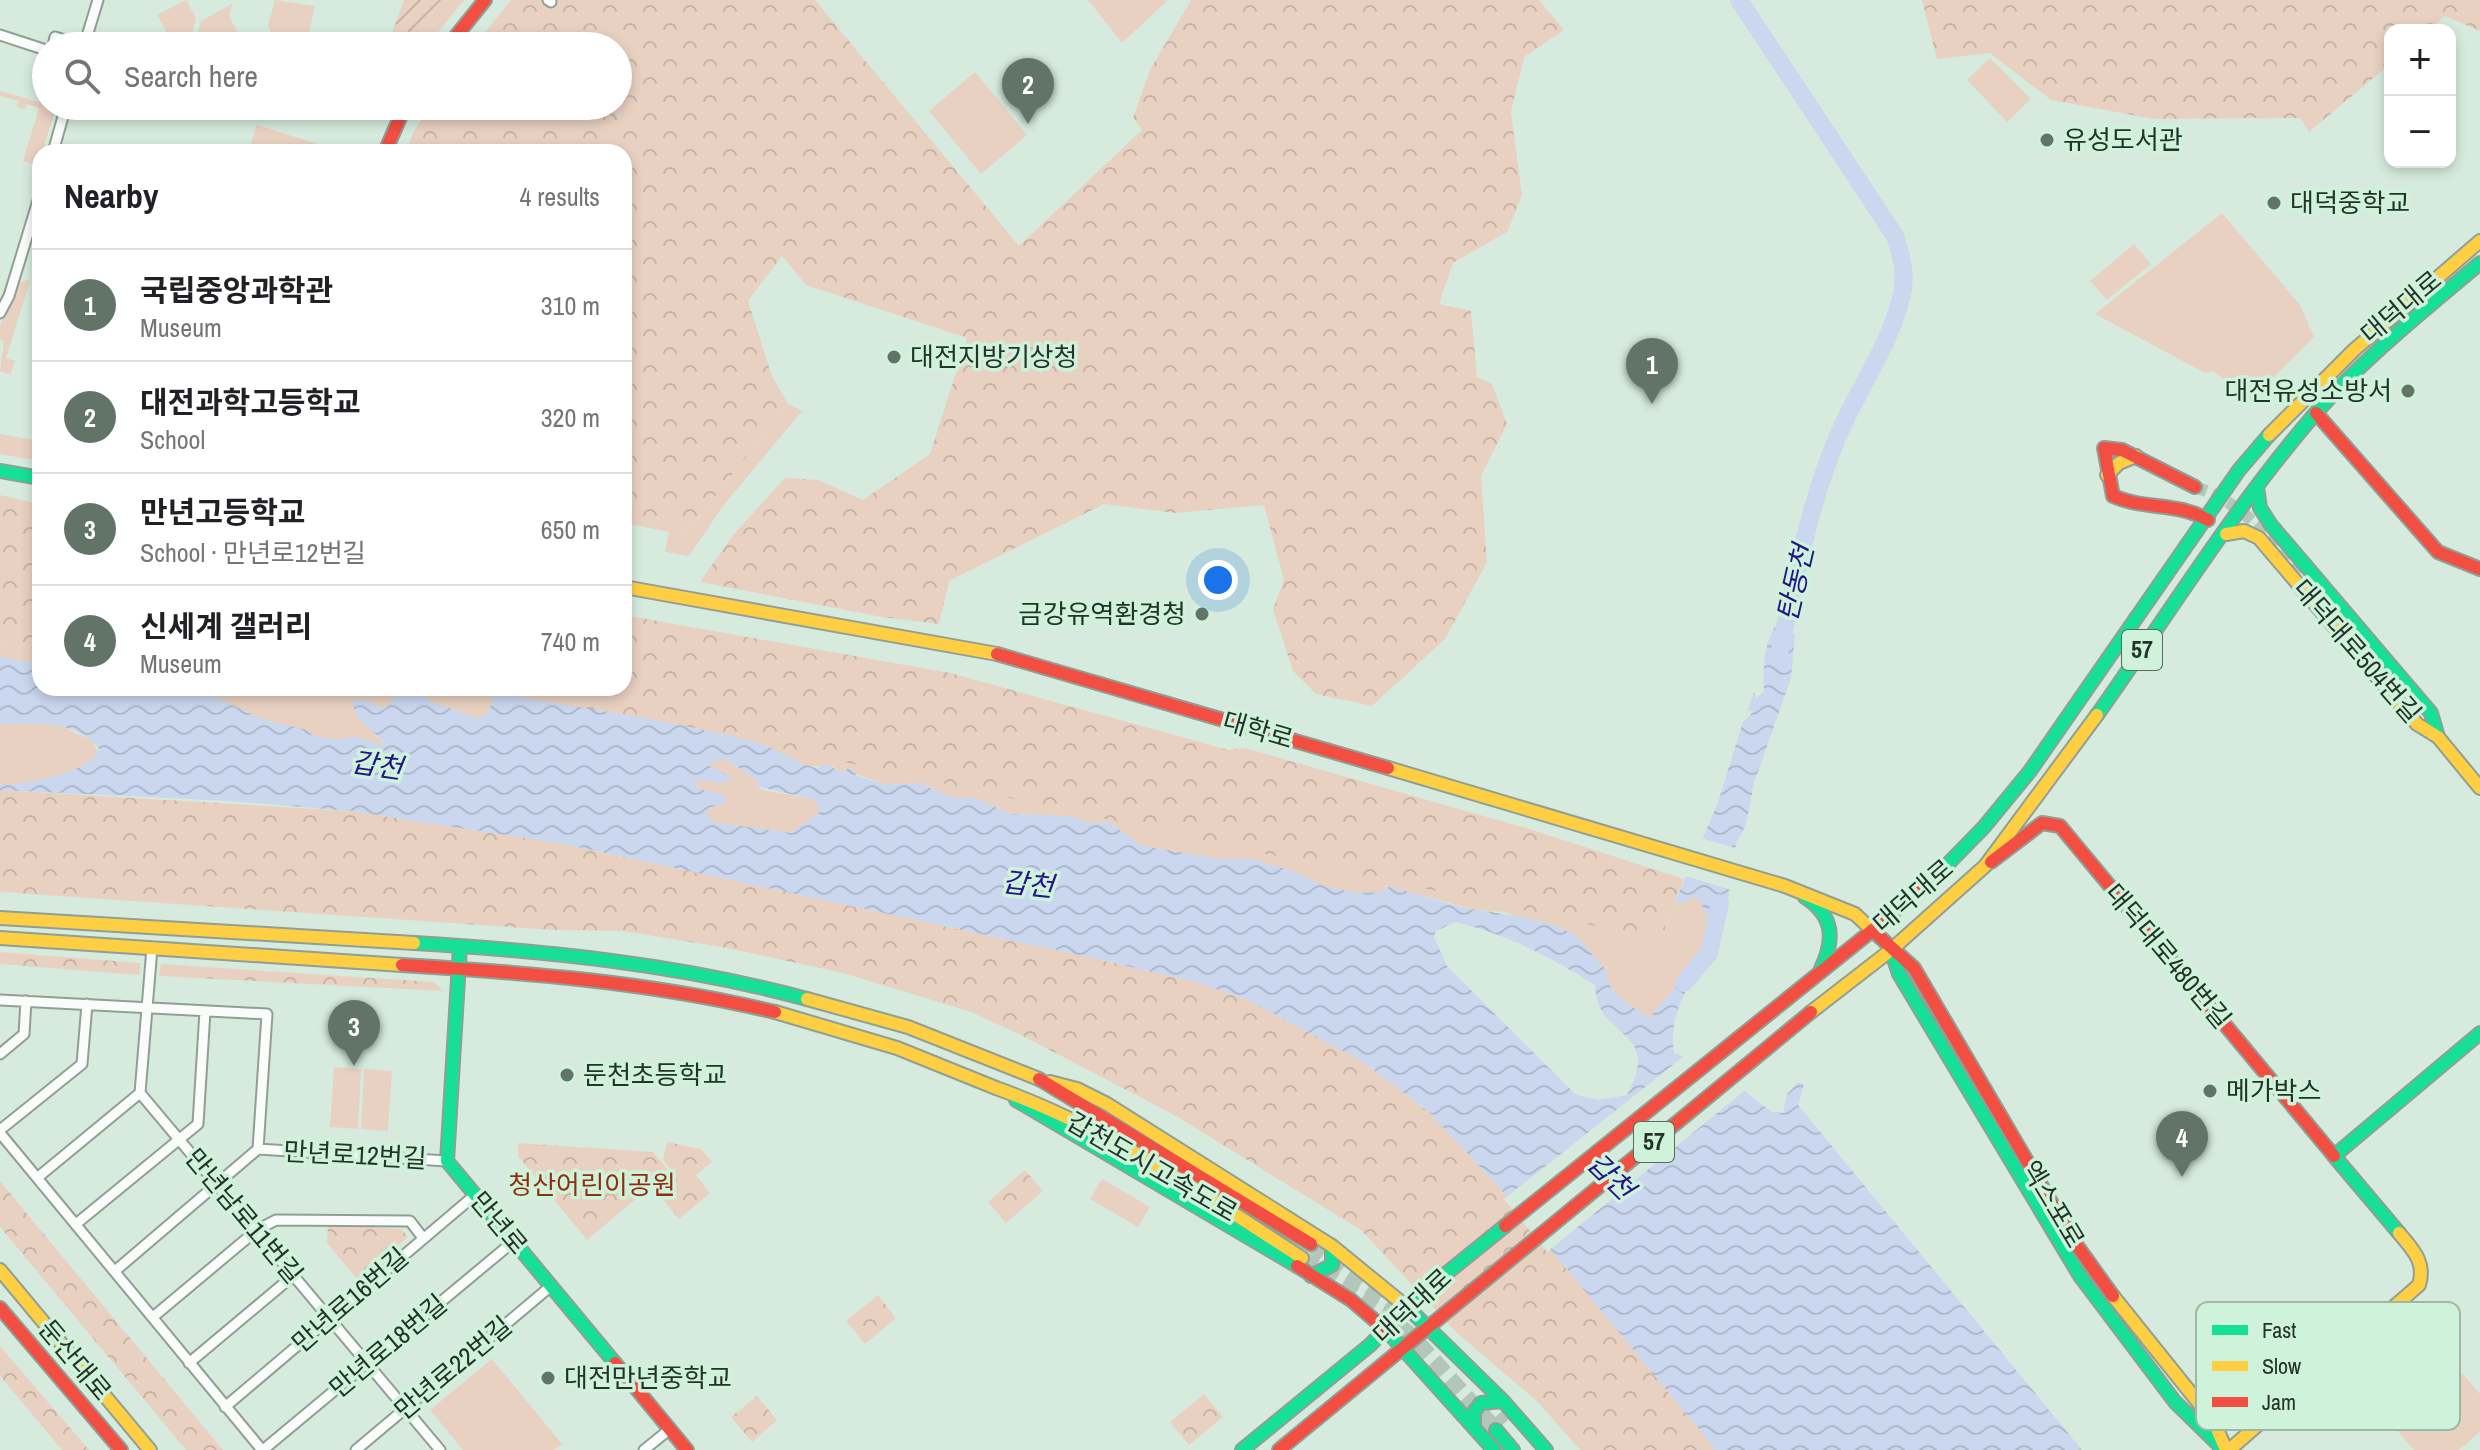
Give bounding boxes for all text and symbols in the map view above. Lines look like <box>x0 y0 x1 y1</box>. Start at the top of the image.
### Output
map controls <box>2384 24 2456 168</box>
button: + <box>2384 24 2456 96</box>
search box <box>32 32 632 120</box>
icon: search <box>60 54 104 98</box>
text: Search here <box>124 56 258 96</box>
pin: 2 <box>1002 58 1054 124</box>
button: − <box>2384 96 2456 168</box>
place label: 유성도서관 <box>2063 122 2183 157</box>
marker: 유성도서관 <box>2038 131 2056 149</box>
text: Nearby <box>64 173 159 219</box>
text: 4 results <box>519 179 600 214</box>
place label: 대덕중학교 <box>2290 185 2410 220</box>
marker: 대덕중학교 <box>2265 194 2283 212</box>
street label: 대덕대로 <box>2353 262 2449 351</box>
text: 국립중앙과학관 <box>140 270 333 310</box>
text: 1 <box>84 288 96 323</box>
text: 310 m <box>541 288 600 323</box>
text: Museum <box>140 310 222 345</box>
pin: 1 <box>1626 338 1678 404</box>
place label: 대전지방기상청 <box>910 339 1077 374</box>
marker: 대전지방기상청 <box>885 348 903 366</box>
place label: 대전유성소방서 <box>2225 373 2392 408</box>
text: 대전과학고등학교 <box>140 382 361 422</box>
marker: 대전유성소방서 <box>2399 382 2417 400</box>
text: 2 <box>84 400 96 435</box>
text: 320 m <box>541 400 600 435</box>
text: School <box>140 422 205 457</box>
text: 만년고등학교 <box>140 492 306 532</box>
text: 3 <box>84 512 96 547</box>
text: 650 m <box>541 512 600 547</box>
text: School · 만년로12번길 <box>140 535 366 570</box>
water label: 탄동천 <box>1768 538 1823 625</box>
your location <box>1198 560 1238 600</box>
street label: 대덕대로504번길 <box>2285 572 2429 730</box>
place label: 금강유역환경청 <box>1019 596 1186 631</box>
marker: 금강유역환경청 <box>1193 605 1211 623</box>
text: 신세계 갤러리 <box>140 606 312 646</box>
text: 4 <box>84 624 96 659</box>
text: 740 m <box>541 624 600 659</box>
road number: 57 <box>2122 630 2162 670</box>
text: Museum <box>140 646 222 681</box>
street label: 대학로 <box>1219 703 1297 756</box>
water label: 갑천 <box>349 743 408 788</box>
street label: 대덕대로 <box>1865 851 1960 940</box>
water label: 갑천 <box>1000 862 1059 906</box>
street label: 대덕대로480번길 <box>2097 876 2239 1036</box>
pin: 3 <box>328 1000 380 1066</box>
place label: 둔천초등학교 <box>583 1057 727 1092</box>
marker: 둔천초등학교 <box>558 1066 576 1084</box>
place label: 메가박스 <box>2226 1073 2322 1108</box>
marker: 메가박스 <box>2201 1082 2219 1100</box>
street label: 갑천도시고속도로 <box>1061 1104 1244 1230</box>
pin: 4 <box>2156 1111 2208 1177</box>
road number: 57 <box>1634 1122 1674 1162</box>
street label: 만년로12번길 <box>283 1133 428 1176</box>
street label: 만년남로11번길 <box>178 1141 311 1290</box>
water label: 갑천 <box>1579 1144 1645 1210</box>
street label: 엑스포로 <box>2014 1154 2093 1254</box>
park label: 청산어린이공원 <box>508 1167 676 1202</box>
street label: 만년로 <box>463 1184 536 1261</box>
street label: 만년로16번길 <box>284 1239 415 1360</box>
street label: 대덕대로 <box>1365 1260 1459 1351</box>
street label: 만년로18번길 <box>322 1286 454 1405</box>
legend <box>2196 1302 2460 1430</box>
street label: 만년로22번길 <box>387 1308 519 1427</box>
street label: 둔산대로 <box>31 1312 120 1408</box>
text: Fast <box>2262 1315 2296 1345</box>
text: Slow <box>2262 1351 2301 1381</box>
place label: 대전만년중학교 <box>564 1360 731 1395</box>
marker: 대전만년중학교 <box>539 1369 557 1387</box>
text: Jam <box>2262 1387 2296 1417</box>

